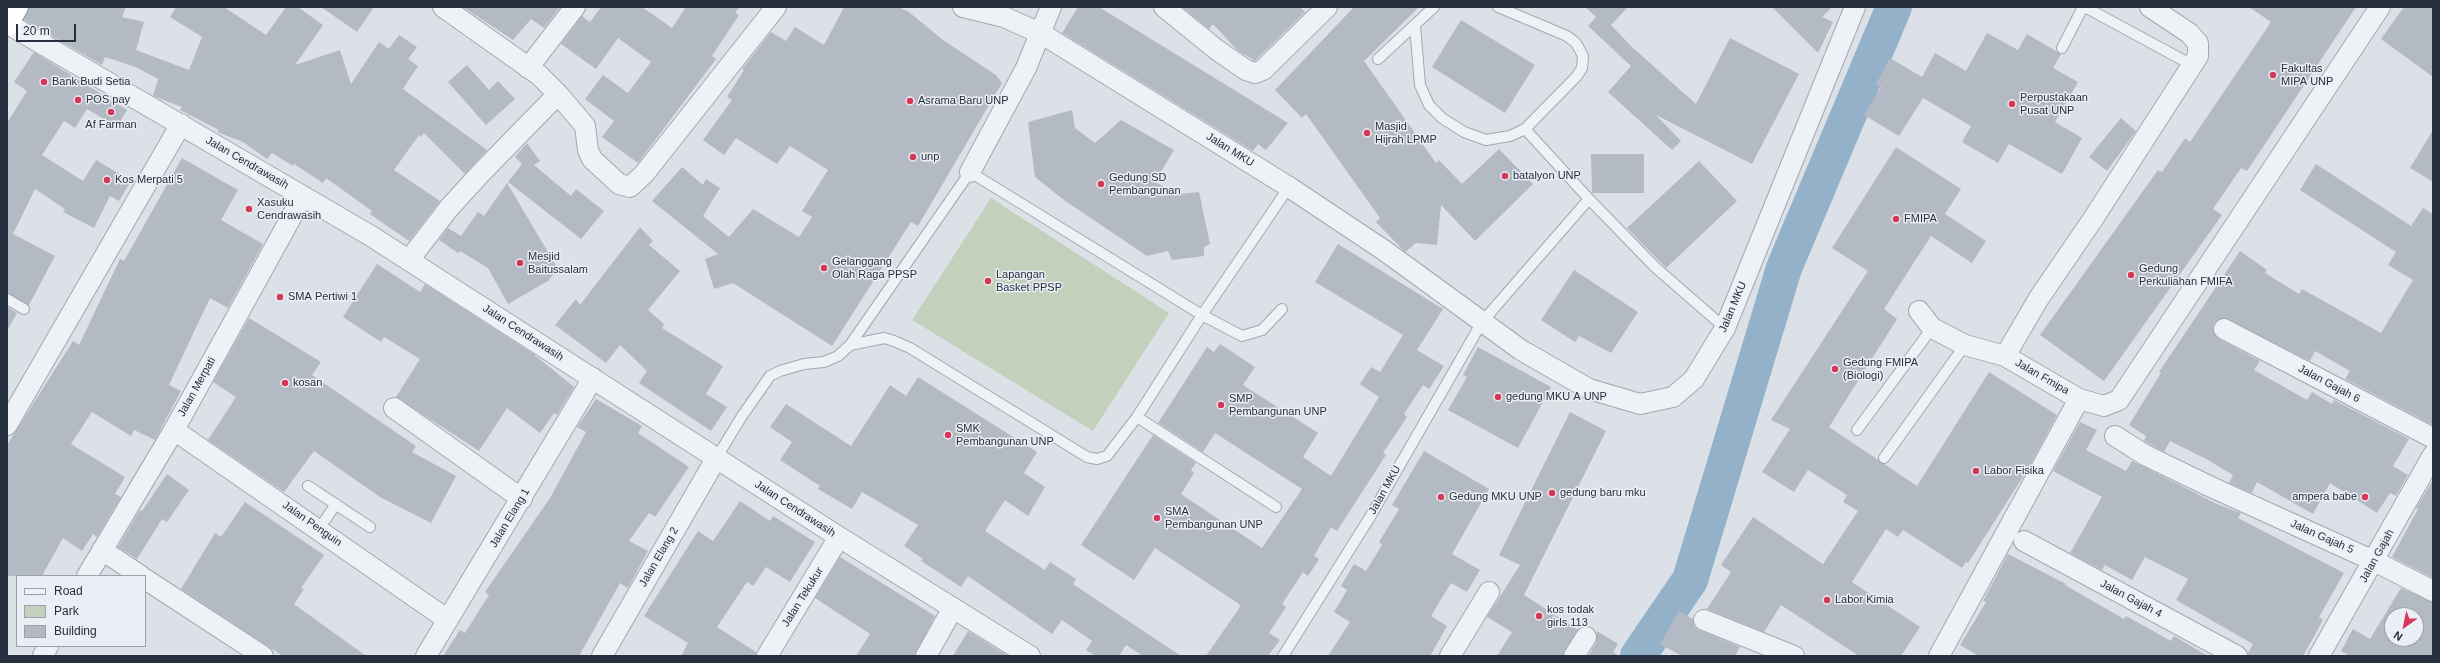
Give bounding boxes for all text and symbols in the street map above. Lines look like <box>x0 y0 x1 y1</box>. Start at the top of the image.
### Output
scale bar <box>18 16 78 42</box>
text: 20 m <box>23 24 50 38</box>
place label: Fakultas MIPA UNP <box>2281 62 2333 88</box>
marker: Fakultas MIPA UNP <box>2268 70 2278 80</box>
place label: Bank Budi Setia <box>52 75 130 89</box>
marker: Bank Budi Setia <box>39 77 49 87</box>
place label: Perpustakaan Pusat UNP <box>2020 91 2088 117</box>
place label: POS pay <box>86 93 130 107</box>
place label: Asrama Baru UNP <box>918 94 1008 108</box>
marker: POS pay <box>73 95 83 105</box>
marker: Asrama Baru UNP <box>905 96 915 106</box>
marker: Perpustakaan Pusat UNP <box>2007 99 2017 109</box>
marker: Af Farman <box>106 107 116 117</box>
place label: Af Farman <box>85 118 137 132</box>
place label: Masjid Hijrah LPMP <box>1375 120 1437 146</box>
marker: Masjid Hijrah LPMP <box>1362 128 1372 138</box>
street label: Jalan MKU <box>1204 130 1256 170</box>
street label: Jalan Cendrawasih <box>203 134 291 192</box>
place label: unp <box>921 150 939 164</box>
marker: unp <box>908 152 918 162</box>
place label: batalyon UNP <box>1513 169 1581 183</box>
place label: Gedung SD Pembangunan <box>1109 171 1181 197</box>
marker: batalyon UNP <box>1500 171 1510 181</box>
place label: Kos Merpati 5 <box>115 173 183 187</box>
marker: Kos Merpati 5 <box>102 175 112 185</box>
marker: Gedung SD Pembangunan <box>1096 179 1106 189</box>
place label: Xasuku Cendrawasih <box>257 196 321 222</box>
marker: Xasuku Cendrawasih <box>244 204 254 214</box>
place label: FMIPA <box>1904 212 1937 226</box>
marker: FMIPA <box>1891 214 1901 224</box>
place label: Mesjid Baitussalam <box>528 250 588 276</box>
place label: Gelanggang Olah Raga PPSP <box>832 255 917 281</box>
marker: Mesjid Baitussalam <box>515 258 525 268</box>
place label: Gedung Perkuliahan FMIFA <box>2139 262 2233 288</box>
marker: Gelanggang Olah Raga PPSP <box>819 263 829 273</box>
place label: Lapangan Basket PPSP <box>996 268 1062 294</box>
marker: Gedung Perkuliahan FMIFA <box>2126 270 2136 280</box>
marker: Lapangan Basket PPSP <box>983 276 993 286</box>
street label: Jalan MKU <box>1716 280 1750 334</box>
place label: SMA Pertiwi 1 <box>288 290 357 304</box>
marker: SMA Pertiwi 1 <box>275 292 285 302</box>
street label: Jalan Cendrawasih <box>480 302 566 364</box>
street label: Jalan Merpati <box>175 355 219 419</box>
place label: Gedung FMIPA (Biologi) <box>1843 356 1918 382</box>
street label: Jalan Fmipa <box>2013 356 2071 398</box>
street label: Jalan Gajah 6 <box>2296 362 2362 406</box>
marker: Gedung FMIPA (Biologi) <box>1830 364 1840 374</box>
place label: kosan <box>293 376 322 390</box>
marker: kosan <box>280 378 290 388</box>
place label: gedung MKU A UNP <box>1506 390 1607 404</box>
place label: SMP Pembangunan UNP <box>1229 392 1327 418</box>
marker: gedung MKU A UNP <box>1493 392 1503 402</box>
marker: SMP Pembangunan UNP <box>1216 400 1226 410</box>
place label: SMK Pembangunan UNP <box>956 422 1054 448</box>
marker: SMK Pembangunan UNP <box>943 430 953 440</box>
street label: Jalan MKU <box>1366 463 1404 517</box>
place label: Labor Fisika <box>1984 464 2044 478</box>
marker: Labor Fisika <box>1971 466 1981 476</box>
street label: Jalan Cendrawasih <box>752 478 838 540</box>
street label: Jalan Elang 1 <box>487 486 533 550</box>
place label: gedung baru mku <box>1560 486 1646 500</box>
marker: gedung baru mku <box>1547 488 1557 498</box>
place label: Gedung MKU UNP <box>1449 490 1542 504</box>
place label: ampera babe <box>2292 490 2357 504</box>
marker: Gedung MKU UNP <box>1436 492 1446 502</box>
marker: ampera babe <box>2360 492 2370 502</box>
street label: Jalan Penguin <box>280 499 344 549</box>
place label: SMA Pembangunan UNP <box>1165 505 1263 531</box>
marker: SMA Pembangunan UNP <box>1152 513 1162 523</box>
street label: Jalan Gajah 5 <box>2288 517 2356 557</box>
street label: Jalan Elang 2 <box>637 525 681 589</box>
street label: Jalan Gajah <box>2357 527 2397 585</box>
street label: Jalan Tekukur <box>779 565 827 629</box>
legend <box>16 575 146 647</box>
street label: Jalan Gajah 4 <box>2098 577 2164 621</box>
text: Road <box>54 584 83 598</box>
place label: Labor Kimia <box>1835 593 1894 607</box>
marker: Labor Kimia <box>1822 595 1832 605</box>
place label: kos todak girls 113 <box>1547 603 1594 629</box>
text: Park <box>54 604 79 618</box>
north arrow <box>2384 607 2424 647</box>
marker: kos todak girls 113 <box>1534 611 1544 621</box>
text: Building <box>54 624 97 638</box>
text: N <box>2391 629 2405 643</box>

